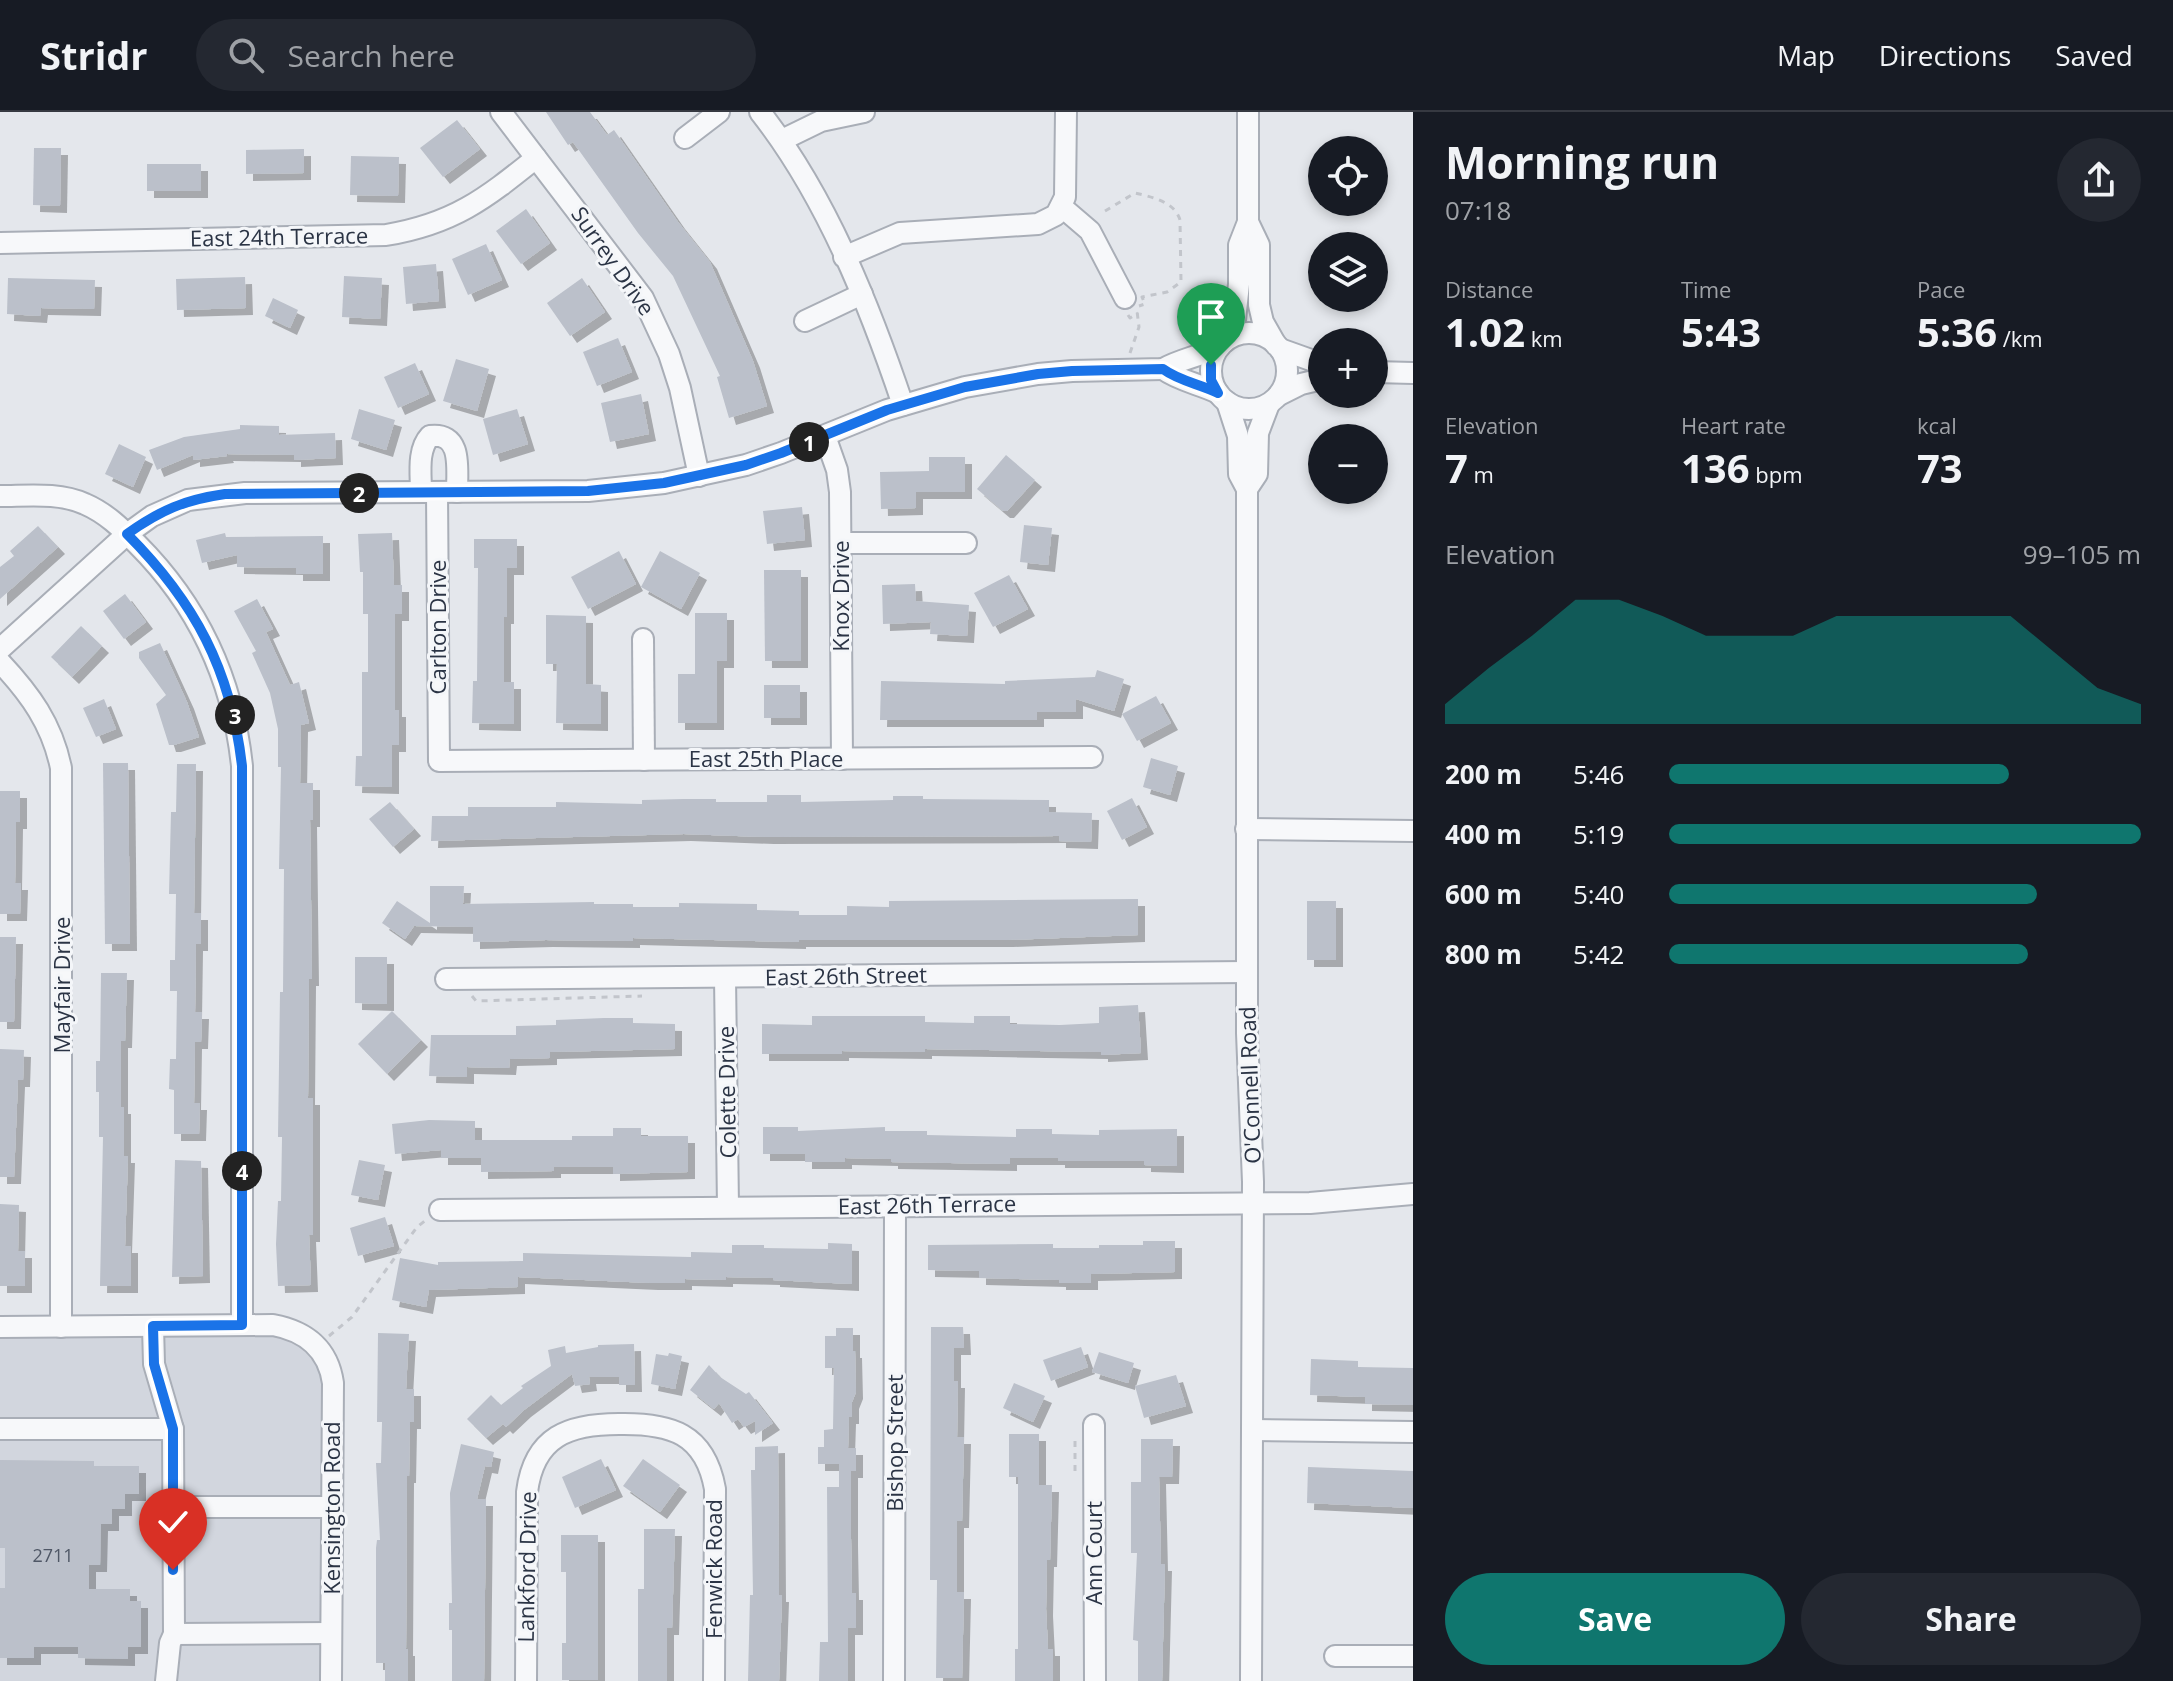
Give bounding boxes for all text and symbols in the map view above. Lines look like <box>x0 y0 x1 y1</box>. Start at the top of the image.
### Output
search box <box>196 19 756 91</box>
text: Stridr <box>40 29 148 81</box>
icon: search <box>224 33 268 77</box>
text: Search here <box>288 35 455 76</box>
text: Map <box>1777 36 1835 74</box>
text: Directions <box>1879 36 2011 74</box>
text: Saved <box>2055 36 2133 74</box>
text: Morning run <box>1445 132 1719 192</box>
map controls <box>1308 136 1388 504</box>
button: locate <box>1308 136 1388 216</box>
button: share <box>2057 138 2141 222</box>
text: 07:18 <box>1445 192 1511 228</box>
street label: Surrey Drive <box>565 200 662 321</box>
street label: East 24th Terrace <box>190 219 368 253</box>
button: layers <box>1308 232 1388 312</box>
text: Distance <box>1445 274 1533 304</box>
text: Time <box>1681 274 1731 304</box>
text: Pace <box>1917 274 1965 304</box>
pin <box>1177 283 1245 365</box>
icon: arrive <box>1189 295 1233 339</box>
text: 1.02 <box>1445 304 1525 359</box>
text: 5:43 <box>1681 304 1761 359</box>
text: 5:36 <box>1917 304 1997 359</box>
text: km <box>1525 323 1563 353</box>
text: /km <box>1997 323 2043 353</box>
button: + <box>1308 328 1388 408</box>
text: Elevation <box>1445 410 1538 440</box>
text: Heart rate <box>1681 410 1786 440</box>
text: kcal <box>1917 410 1957 440</box>
pin: 1 <box>789 422 829 462</box>
button: − <box>1308 424 1388 504</box>
text: 1 <box>803 427 815 457</box>
text: 7 <box>1445 440 1468 495</box>
text: 136 <box>1681 440 1750 495</box>
text: 73 <box>1917 440 1963 495</box>
text: m <box>1468 459 1494 489</box>
text: bpm <box>1750 459 1803 489</box>
pin: 2 <box>339 473 379 513</box>
text: 2 <box>353 478 365 508</box>
text: Elevation <box>1445 536 1555 572</box>
text: 99–105 m <box>2023 536 2141 572</box>
street label: Knox Drive <box>825 540 855 652</box>
street label: Carlton Drive <box>422 560 452 694</box>
pin: 3 <box>215 695 255 735</box>
text: 3 <box>229 700 241 730</box>
street label: East 25th Place <box>689 743 843 773</box>
text: 200 m <box>1445 756 1522 792</box>
text: 5:46 <box>1573 756 1624 792</box>
text: 400 m <box>1445 816 1522 852</box>
text: 5:19 <box>1573 816 1624 852</box>
text: 600 m <box>1445 876 1522 912</box>
text: 5:40 <box>1573 876 1624 912</box>
street label: Mayfair Drive <box>46 917 76 1053</box>
text: 800 m <box>1445 936 1522 972</box>
text: 5:42 <box>1573 936 1624 972</box>
street label: East 26th Street <box>765 959 927 991</box>
street label: O'Connell Road <box>1231 1006 1267 1164</box>
street label: Colette Drive <box>710 1025 742 1159</box>
pin: 4 <box>222 1151 262 1191</box>
text: 4 <box>236 1156 248 1186</box>
street label: East 26th Terrace <box>838 1187 1016 1221</box>
street label: Bishop Street <box>879 1374 909 1512</box>
street label: Kensington Road <box>316 1421 346 1595</box>
pin <box>139 1488 207 1570</box>
street label: Lankford Drive <box>510 1491 542 1643</box>
street label: Fenwick Road <box>698 1499 728 1639</box>
icon: check <box>151 1500 195 1544</box>
street label: Ann Court <box>1078 1501 1108 1605</box>
house number: 2711 <box>32 1543 74 1567</box>
button: Save <box>1445 1573 1785 1665</box>
button: Share <box>1801 1573 2141 1665</box>

